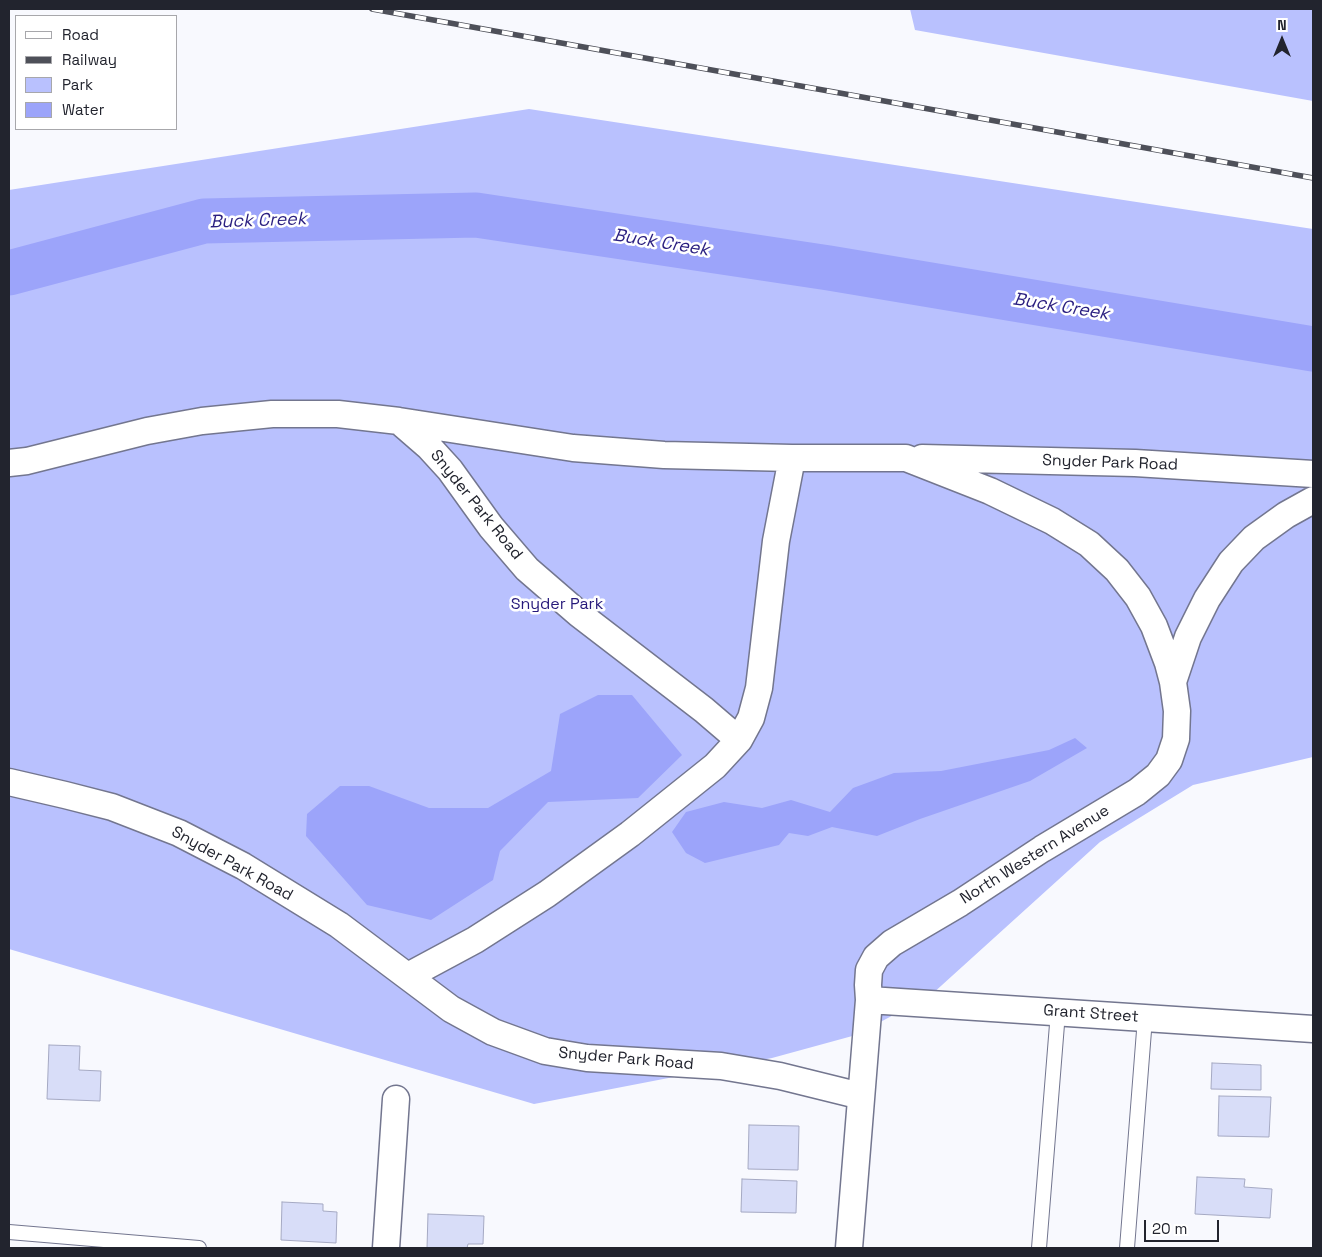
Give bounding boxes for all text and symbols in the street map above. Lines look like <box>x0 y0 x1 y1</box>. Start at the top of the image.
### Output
legend <box>15 15 178 130</box>
north arrow <box>1257 15 1307 65</box>
text: N <box>1277 16 1287 34</box>
text: Road <box>62 25 99 44</box>
text: Railway <box>62 50 117 69</box>
text: Park <box>62 75 93 94</box>
text: Water <box>62 100 104 119</box>
water label: Buck Creek <box>209 209 307 233</box>
water label: Buck Creek <box>611 225 711 261</box>
water label: Buck Creek <box>1011 289 1111 325</box>
street label: Snyder Park Road <box>426 446 526 564</box>
street label: Snyder Park Road <box>1042 451 1178 475</box>
park label: Snyder Park <box>511 595 603 615</box>
street label: North Western Avenue <box>957 801 1113 909</box>
street label: Snyder Park Road <box>168 823 296 905</box>
street label: Grant Street <box>1043 1001 1139 1027</box>
street label: Snyder Park Road <box>557 1044 695 1074</box>
scale bar <box>1147 1210 1222 1242</box>
text: 20 m <box>1152 1219 1187 1238</box>

